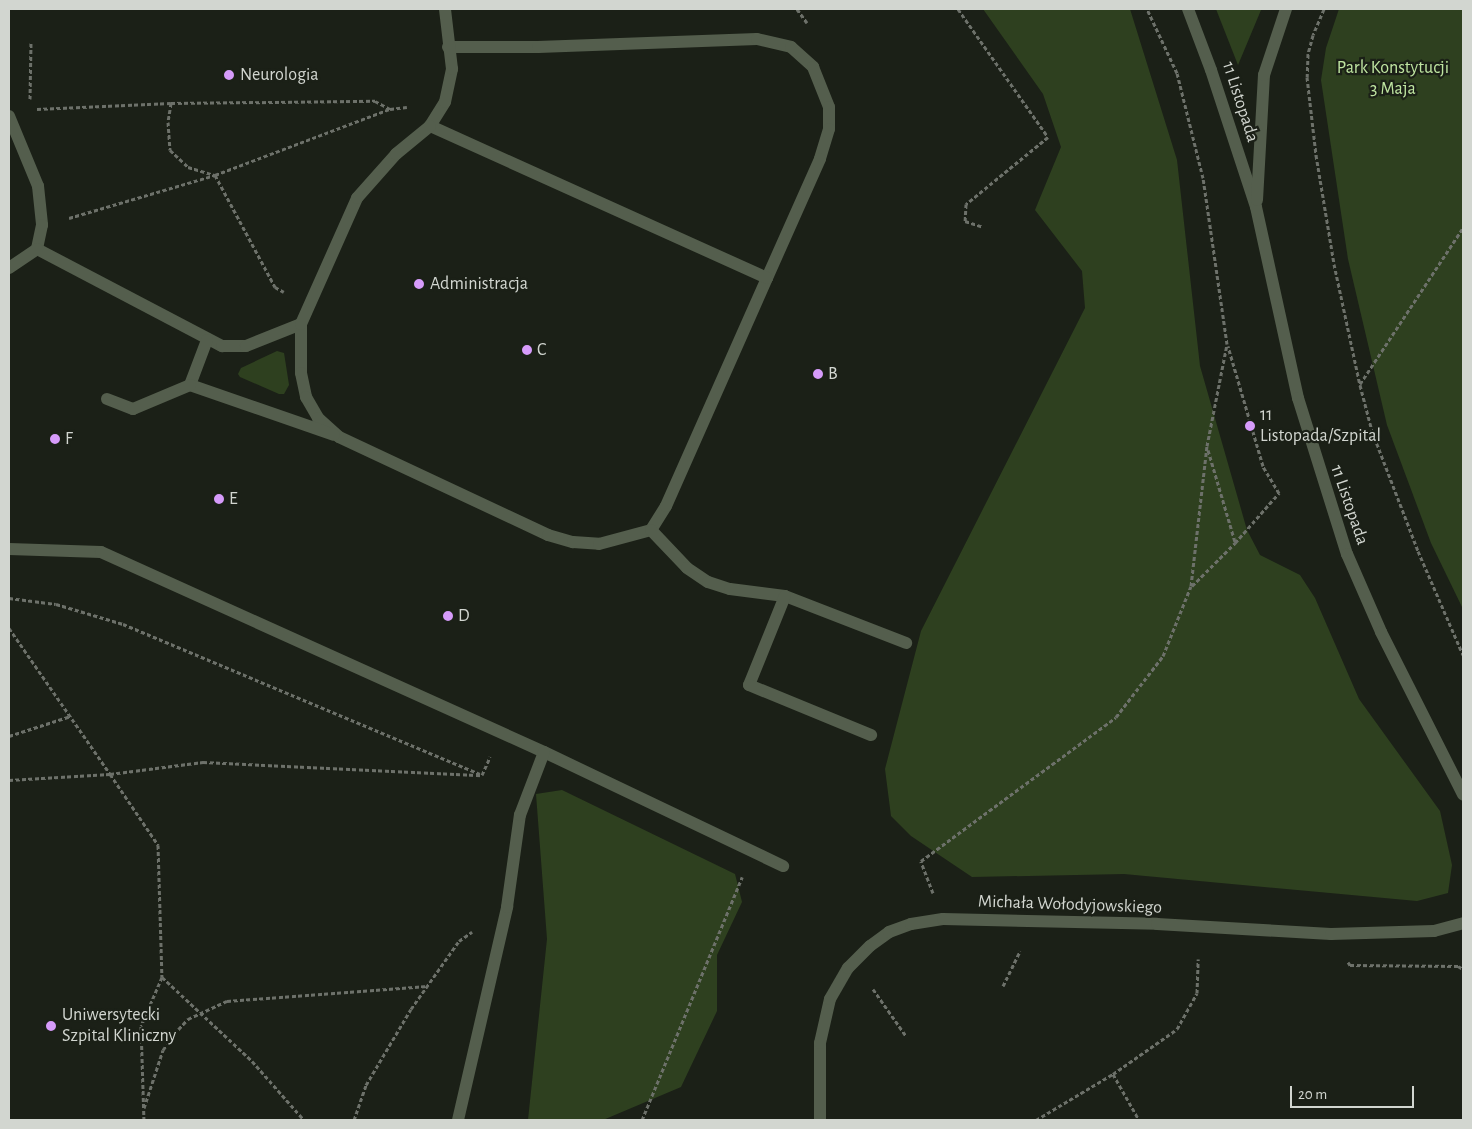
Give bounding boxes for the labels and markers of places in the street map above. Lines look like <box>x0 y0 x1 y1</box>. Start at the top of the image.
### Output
place label: Neurologia <box>240 64 319 86</box>
marker: Neurologia <box>222 68 236 82</box>
place label: Administracja <box>430 273 528 295</box>
marker: Administracja <box>412 277 426 291</box>
place label: C <box>537 339 546 361</box>
marker: C <box>521 344 533 356</box>
place label: B <box>828 363 838 385</box>
marker: B <box>812 368 824 380</box>
place label: 11 Listopada/Szpital <box>1260 405 1381 448</box>
marker: 11 Listopada/Szpital <box>1244 420 1256 432</box>
place label: F <box>65 428 73 450</box>
marker: F <box>49 433 61 445</box>
place label: E <box>229 488 238 510</box>
marker: E <box>213 493 225 505</box>
place label: D <box>458 605 470 627</box>
marker: D <box>442 610 454 622</box>
place label: Uniwersytecki Szpital Kliniczny <box>62 1005 176 1048</box>
marker: Uniwersytecki Szpital Kliniczny <box>44 1019 58 1033</box>

